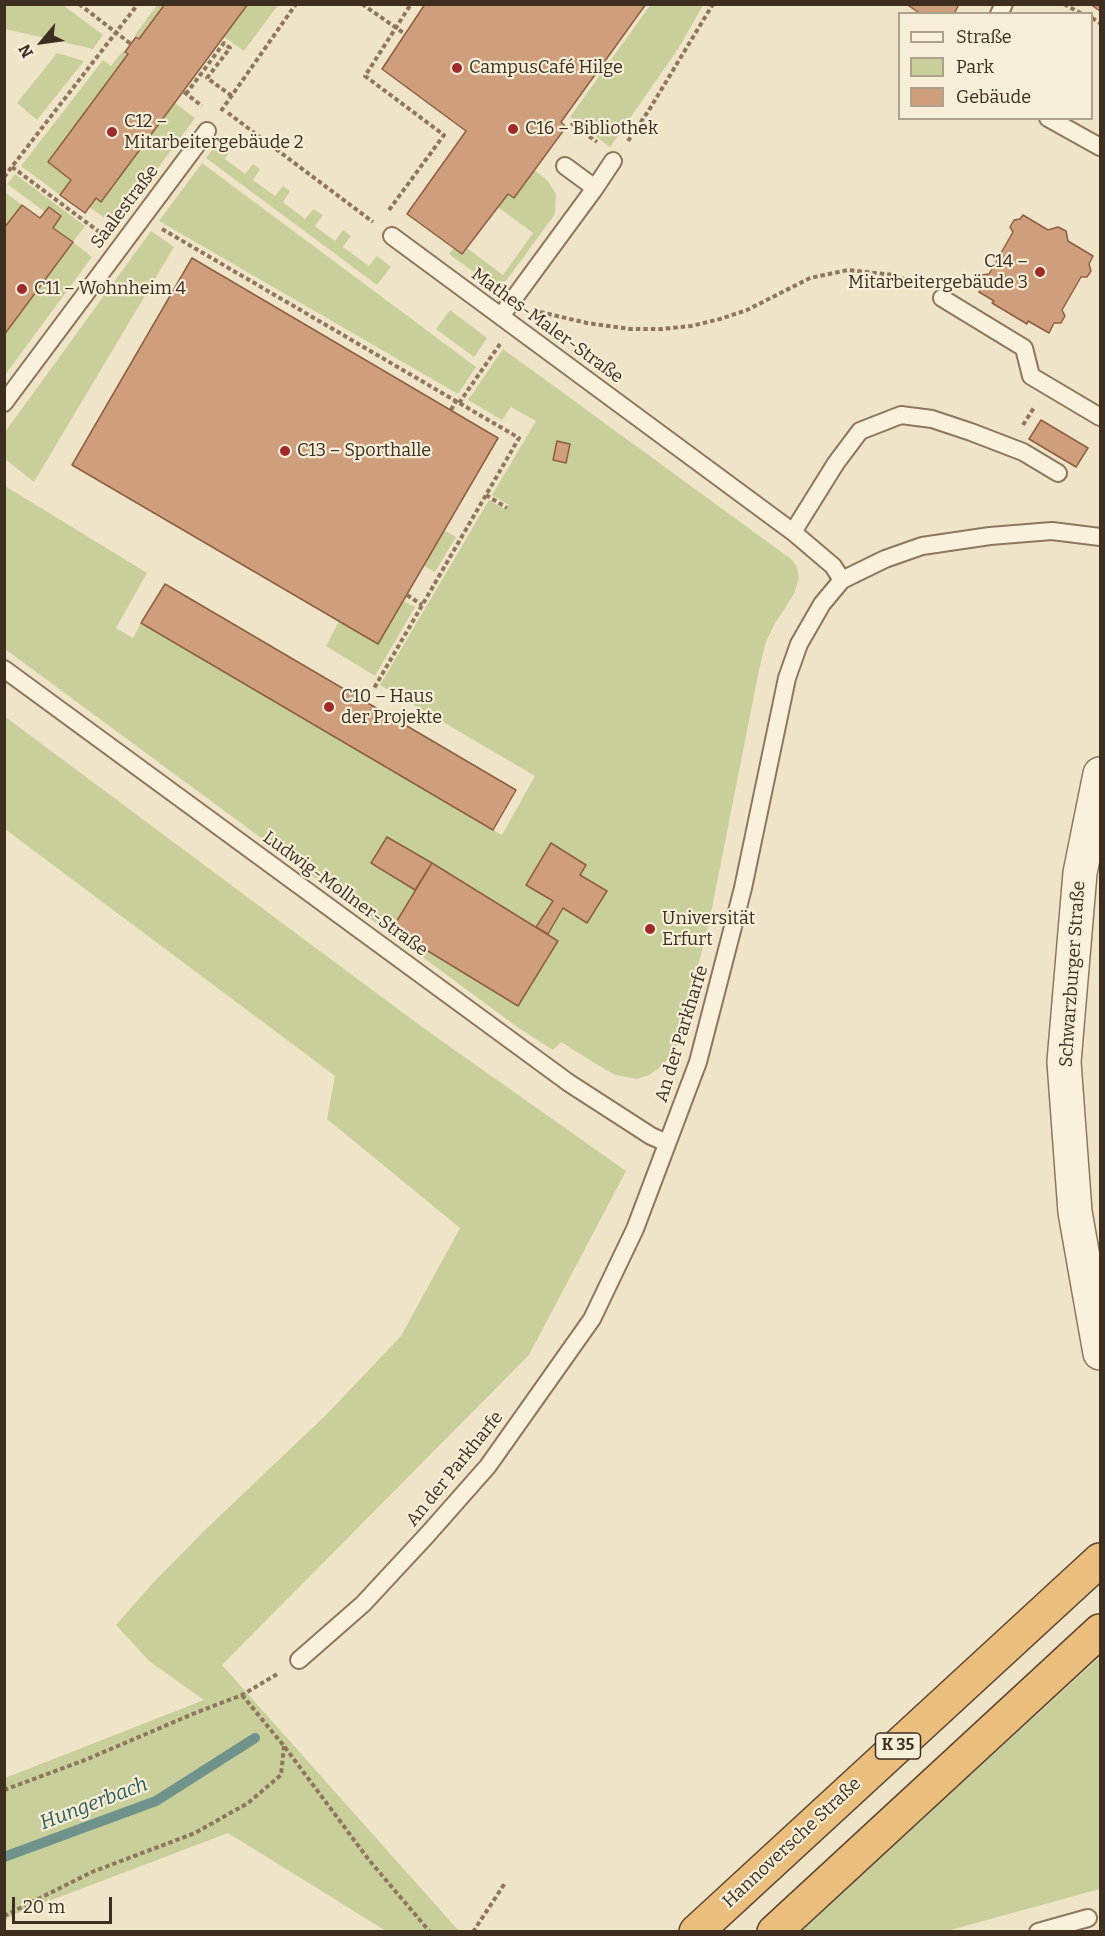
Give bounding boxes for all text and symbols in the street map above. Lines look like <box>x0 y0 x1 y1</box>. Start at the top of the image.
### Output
north arrow <box>12 12 72 72</box>
legend <box>898 12 1093 120</box>
text: Straße <box>956 26 1012 48</box>
text: N <box>15 41 37 61</box>
text: Park <box>956 56 994 78</box>
place label: CampusCafé Hilge <box>469 57 623 79</box>
marker: CampusCafé Hilge <box>450 61 464 75</box>
text: Gebäude <box>956 86 1031 108</box>
place label: C12 – Mitarbeitergebäude 2 <box>124 111 304 154</box>
place label: C16 – Bibliothek <box>525 118 658 140</box>
marker: C16 – Bibliothek <box>506 122 520 136</box>
marker: C12 – Mitarbeitergebäude 2 <box>105 125 119 139</box>
street label: Saalestraße <box>87 161 163 253</box>
place label: C14 – Mitarbeitergebäude 3 <box>848 251 1028 294</box>
street label: Mathes-Maler-Straße <box>467 264 627 388</box>
marker: C14 – Mitarbeitergebäude 3 <box>1033 265 1047 279</box>
place label: C11 – Wohnheim 4 <box>34 278 186 300</box>
marker: C11 – Wohnheim 4 <box>15 282 29 296</box>
place label: C13 – Sporthalle <box>297 440 431 462</box>
marker: C13 – Sporthalle <box>278 444 292 458</box>
place label: C10 – Haus der Projekte <box>341 686 442 728</box>
marker: C10 – Haus der Projekte <box>322 700 336 714</box>
street label: Ludwig-Mollner-Straße <box>258 827 432 961</box>
street label: Schwarzburger Straße <box>1056 880 1090 1068</box>
place label: Universität Erfurt <box>662 908 755 950</box>
marker: Universität Erfurt <box>643 922 657 936</box>
street label: An der Parkharfe <box>651 963 713 1105</box>
street label: An der Parkharfe <box>402 1407 508 1531</box>
road number: K 35 <box>876 1733 920 1759</box>
water label: Hungerbach <box>37 1772 151 1836</box>
street label: Hannoversche Straße <box>718 1773 866 1913</box>
scale bar <box>15 1885 116 1923</box>
text: 20 m <box>23 1896 65 1918</box>

